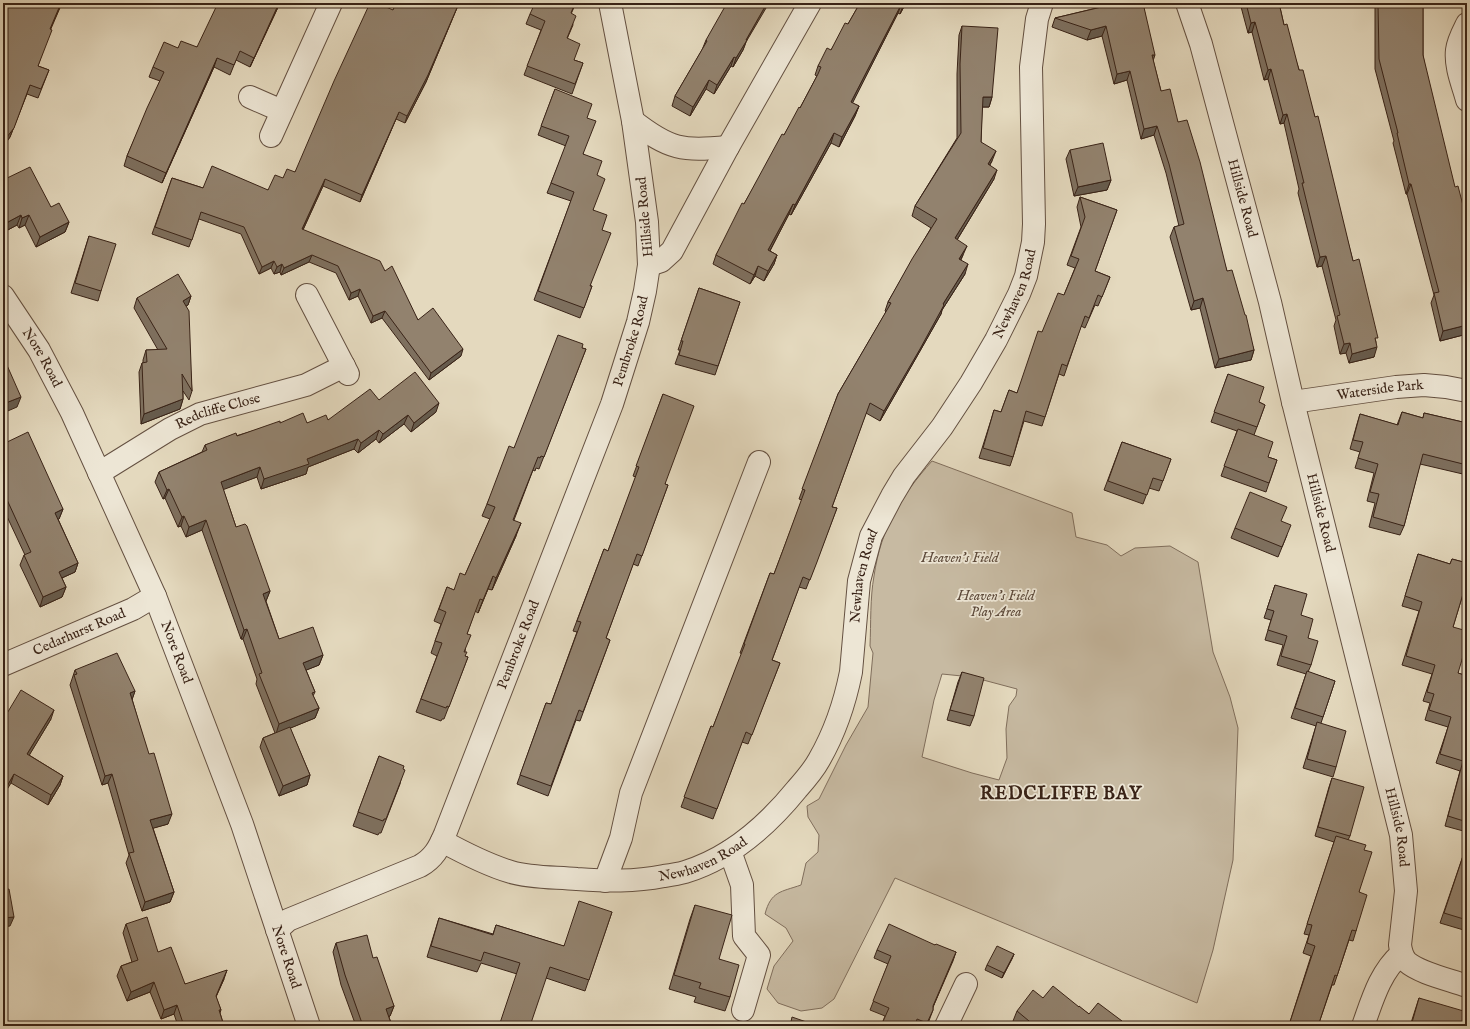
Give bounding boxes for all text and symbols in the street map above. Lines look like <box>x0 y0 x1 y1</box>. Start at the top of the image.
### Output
street label: Hillside Road <box>1223 157 1262 240</box>
street label: Hillside Road <box>632 176 657 258</box>
street label: Newhaven Road <box>989 247 1040 342</box>
street label: Pembroke Road <box>609 294 653 389</box>
street label: Nore Road <box>18 324 66 391</box>
street label: Waterside Park <box>1336 376 1425 405</box>
street label: Redcliffe Close <box>172 389 263 434</box>
street label: Hillside Road <box>1302 471 1339 554</box>
street label: Newhaven Road <box>846 525 882 624</box>
park label: Heaven's Field <box>920 549 1000 567</box>
park label: Heaven's Field Play Area <box>956 587 1036 621</box>
street label: Pembroke Road <box>493 597 544 692</box>
street label: Cedarhurst Road <box>30 604 129 660</box>
street label: Nore Road <box>156 618 197 686</box>
district label: REDCLIFFE BAY <box>980 783 1143 806</box>
street label: Hillside Road <box>1380 786 1413 868</box>
street label: Newhaven Road <box>657 833 751 886</box>
street label: Nore Road <box>267 923 305 991</box>

